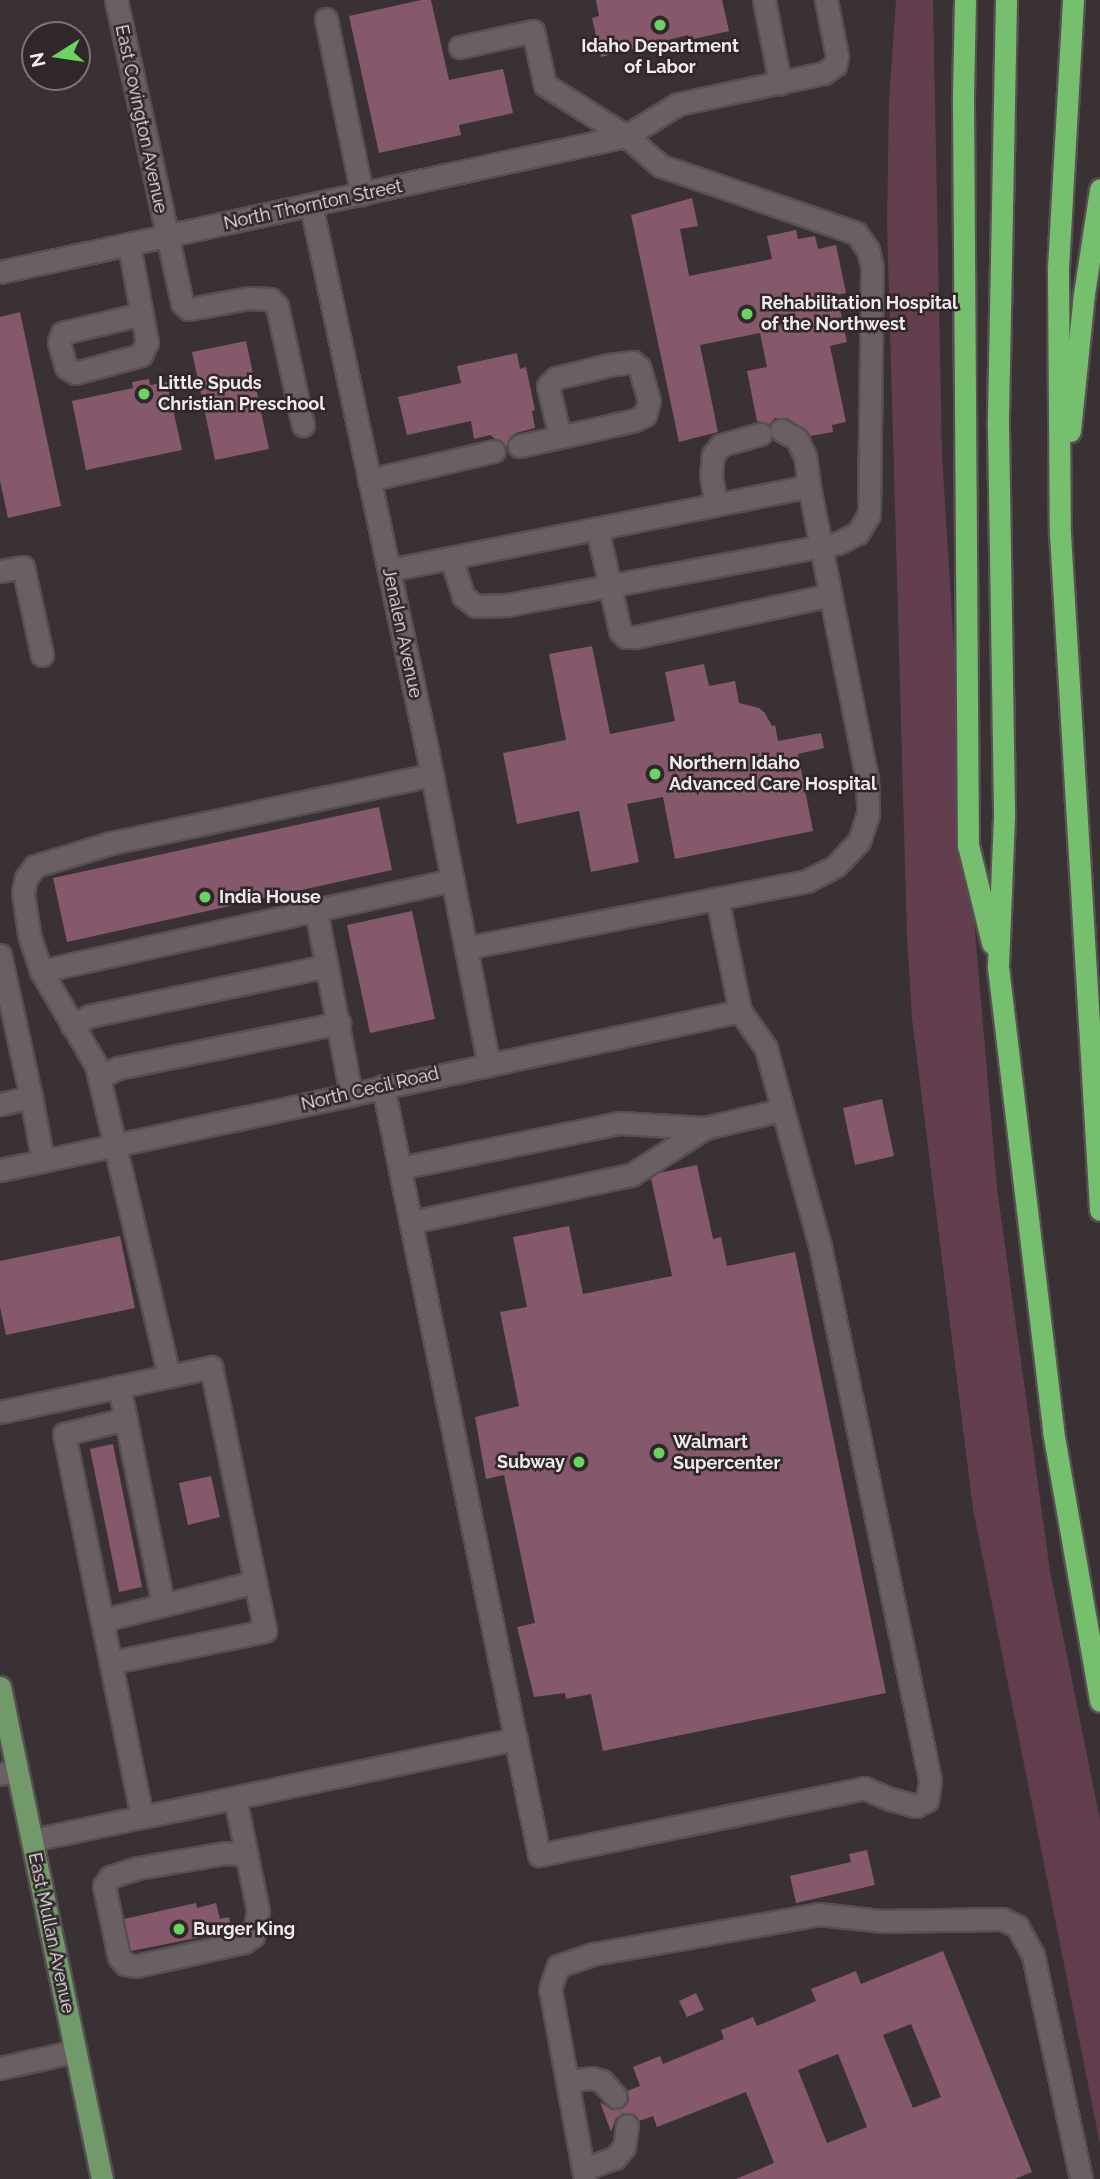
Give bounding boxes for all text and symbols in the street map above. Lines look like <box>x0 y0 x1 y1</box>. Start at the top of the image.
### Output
marker: Idaho Department of Labor <box>652 17 668 33</box>
north arrow <box>21 21 91 91</box>
street label: East Covington Avenue <box>110 22 172 216</box>
place label: Idaho Department of Labor <box>581 36 739 78</box>
text: N <box>25 51 50 69</box>
street label: North Thornton Street <box>222 175 404 235</box>
place label: Rehabilitation Hospital of the Northwest <box>761 293 958 336</box>
marker: Rehabilitation Hospital of the Northwest <box>739 306 755 322</box>
place label: Little Spuds Christian Preschool <box>158 373 325 416</box>
marker: Little Spuds Christian Preschool <box>136 386 152 402</box>
street label: Jenalen Avenue <box>378 566 426 700</box>
place label: Northern Idaho Advanced Care Hospital <box>669 753 877 796</box>
marker: Northern Idaho Advanced Care Hospital <box>647 766 663 782</box>
place label: India House <box>219 886 321 908</box>
marker: India House <box>197 889 213 905</box>
street label: North Cecil Road <box>299 1063 441 1115</box>
place label: Walmart Supercenter <box>673 1432 780 1474</box>
marker: Walmart Supercenter <box>651 1445 667 1461</box>
place label: Subway <box>497 1451 565 1473</box>
marker: Subway <box>571 1454 587 1470</box>
street label: East Mullan Avenue <box>23 1850 79 2016</box>
place label: Burger King <box>193 1918 296 1940</box>
marker: Burger King <box>171 1921 187 1937</box>

